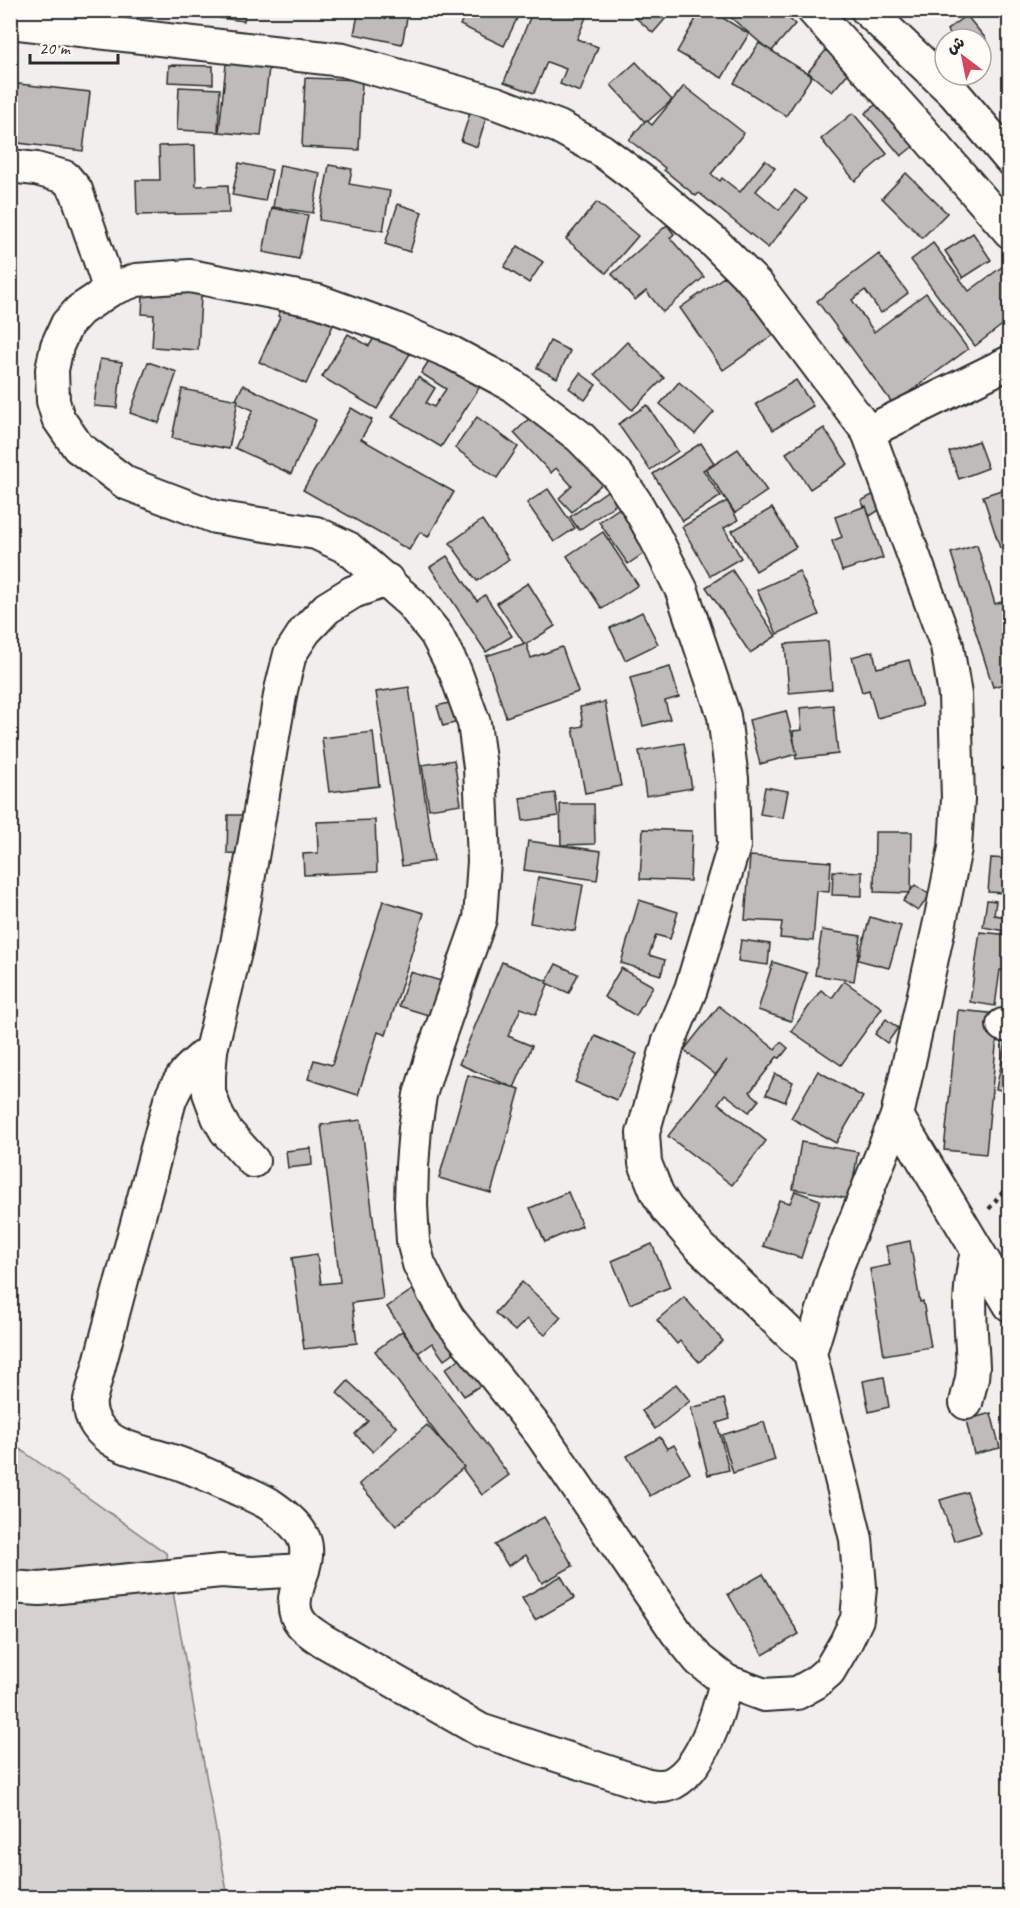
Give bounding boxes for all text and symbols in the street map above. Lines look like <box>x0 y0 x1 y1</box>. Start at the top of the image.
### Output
scale bar <box>30 27 118 65</box>
north arrow <box>933 27 993 87</box>
text: ش <box>943 32 968 58</box>
text: 20 m <box>39 37 72 59</box>

